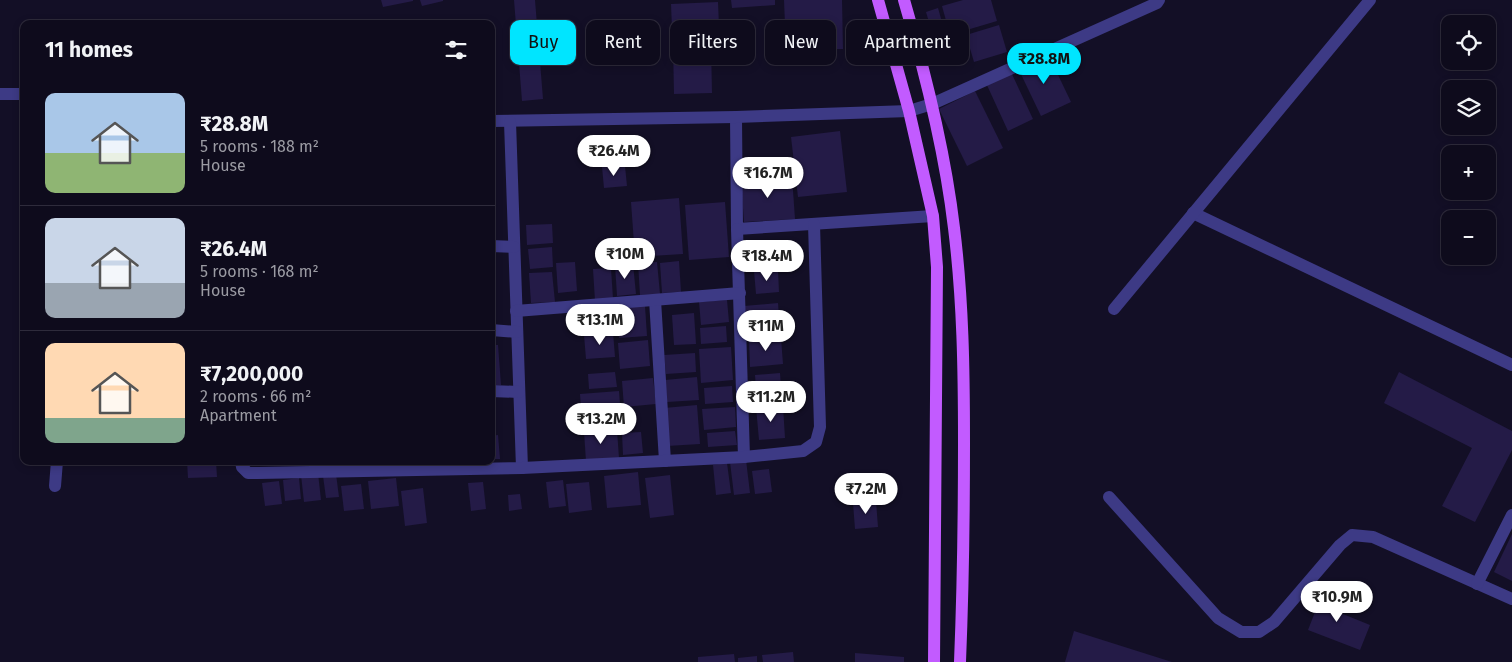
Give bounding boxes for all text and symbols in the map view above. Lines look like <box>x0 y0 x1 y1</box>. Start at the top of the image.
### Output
map controls <box>1441 15 1496 265</box>
button: locate <box>1441 15 1496 70</box>
chip: Buy <box>510 20 576 65</box>
chip: Rent <box>586 20 660 65</box>
chip: Filters <box>670 20 755 65</box>
chip: New <box>765 20 836 65</box>
chip: Apartment <box>846 20 969 65</box>
icon: filters <box>442 36 470 64</box>
text: 11 homes <box>45 37 133 63</box>
pin: ₹28.8M <box>1003 42 1085 85</box>
text: ₹28.8M <box>1018 49 1070 68</box>
button: layers <box>1441 80 1496 135</box>
text: ₹28.8M <box>200 111 268 137</box>
icon: home <box>85 113 145 173</box>
pin: ₹26.4M <box>573 134 655 177</box>
text: 5 rooms · 188 m² <box>200 137 319 156</box>
text: ₹26.4M <box>588 141 640 160</box>
button: + <box>1441 145 1496 200</box>
text: House <box>200 156 246 175</box>
pin: ₹16.7M <box>727 156 809 199</box>
text: ₹16.7M <box>743 163 793 182</box>
button: − <box>1441 210 1496 265</box>
text: ₹26.4M <box>200 236 267 262</box>
icon: home <box>85 238 145 298</box>
pin: ₹10M <box>595 238 655 280</box>
pin: ₹18.4M <box>726 240 808 282</box>
text: ₹10M <box>606 244 644 263</box>
text: ₹18.4M <box>742 246 792 265</box>
text: 5 rooms · 168 m² <box>200 262 319 281</box>
text: House <box>200 281 246 300</box>
pin: ₹13.1M <box>559 304 641 346</box>
text: ₹13.1M <box>577 310 623 329</box>
pin: ₹11M <box>736 310 796 352</box>
text: ₹11M <box>748 316 784 335</box>
text: ₹7,200,000 <box>200 361 303 387</box>
icon: home <box>85 363 145 423</box>
pin: ₹11.2M <box>730 380 812 423</box>
text: 2 rooms · 66 m² <box>200 387 311 406</box>
text: ₹11.2M <box>747 387 795 406</box>
pin: ₹13.2M <box>560 402 642 445</box>
text: Apartment <box>200 406 277 425</box>
text: ₹13.2M <box>576 409 626 428</box>
pin: ₹7.2M <box>831 472 901 515</box>
text: ₹7.2M <box>846 479 886 498</box>
pin: ₹10.9M <box>1296 580 1378 623</box>
text: ₹10.9M <box>1312 587 1362 606</box>

